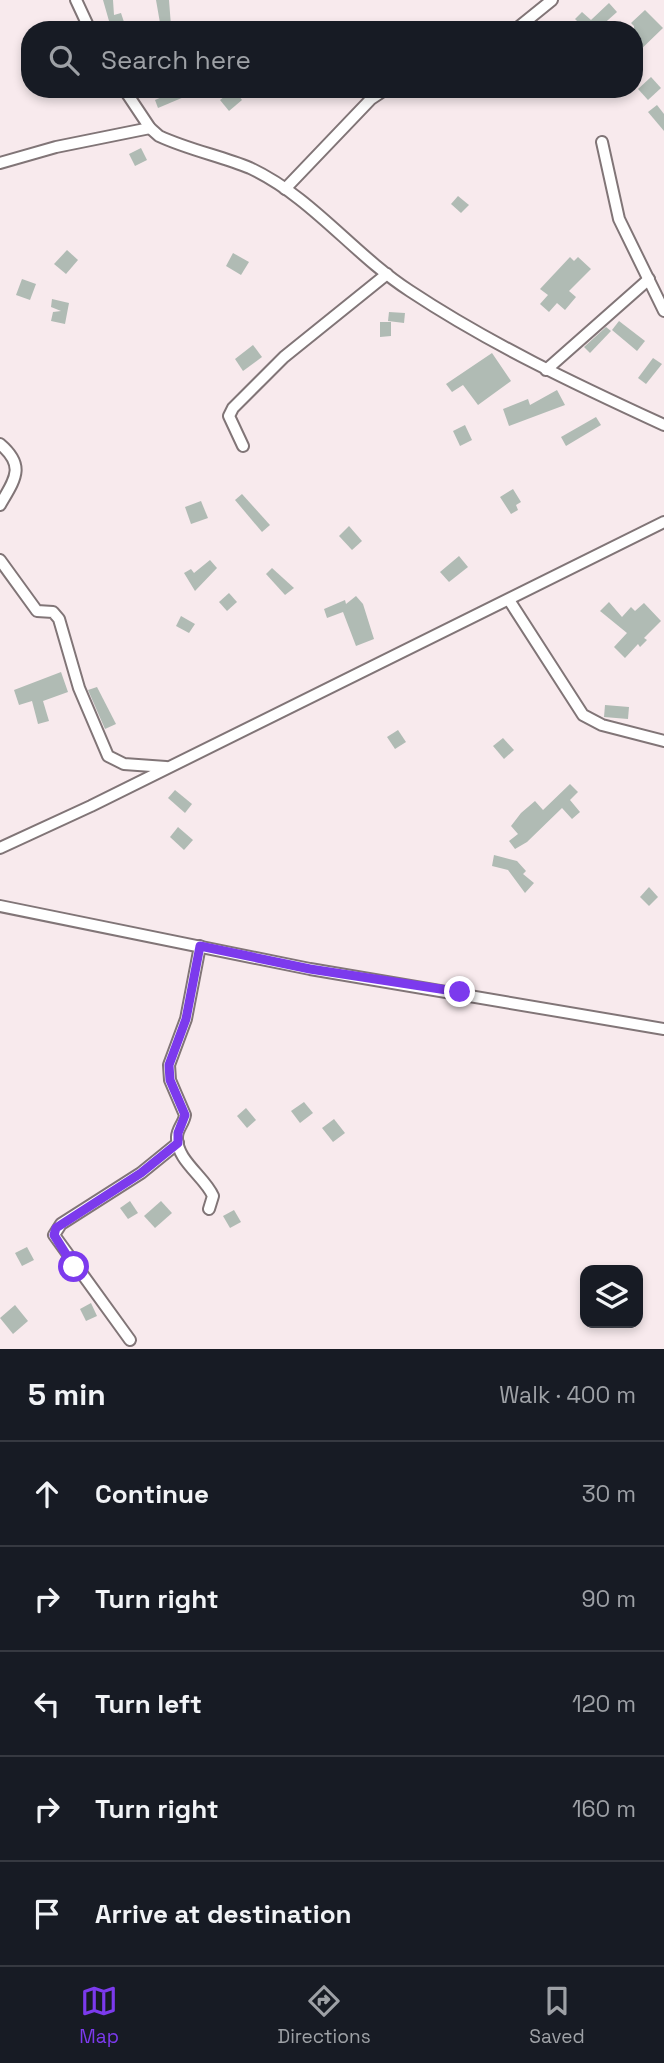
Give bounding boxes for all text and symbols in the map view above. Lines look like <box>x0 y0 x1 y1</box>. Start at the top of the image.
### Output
search box <box>21 21 643 98</box>
icon: search <box>45 41 83 79</box>
text: Search here <box>101 43 251 77</box>
route end <box>444 976 475 1007</box>
route start <box>58 1251 89 1282</box>
map controls <box>580 1265 643 1328</box>
button: layers <box>580 1265 643 1328</box>
text: 5 min <box>28 1375 106 1414</box>
text: Walk · 400 m <box>499 1380 636 1410</box>
icon: ahead <box>28 1475 66 1513</box>
text: Continue <box>95 1477 209 1511</box>
text: 30 m <box>582 1479 636 1509</box>
icon: right <box>28 1580 66 1618</box>
text: Turn right <box>95 1582 219 1616</box>
text: 90 m <box>581 1584 636 1614</box>
icon: left <box>28 1685 66 1723</box>
text: Turn left <box>95 1687 202 1721</box>
text: 120 m <box>572 1689 636 1719</box>
icon: right <box>28 1790 66 1828</box>
text: Turn right <box>95 1792 219 1826</box>
text: 160 m <box>572 1794 636 1824</box>
icon: arrive <box>28 1895 66 1933</box>
text: Arrive at destination <box>95 1897 352 1931</box>
tab: Map <box>79 1982 119 2049</box>
tab: Directions <box>278 1982 371 2049</box>
tab: Saved <box>529 1982 585 2049</box>

